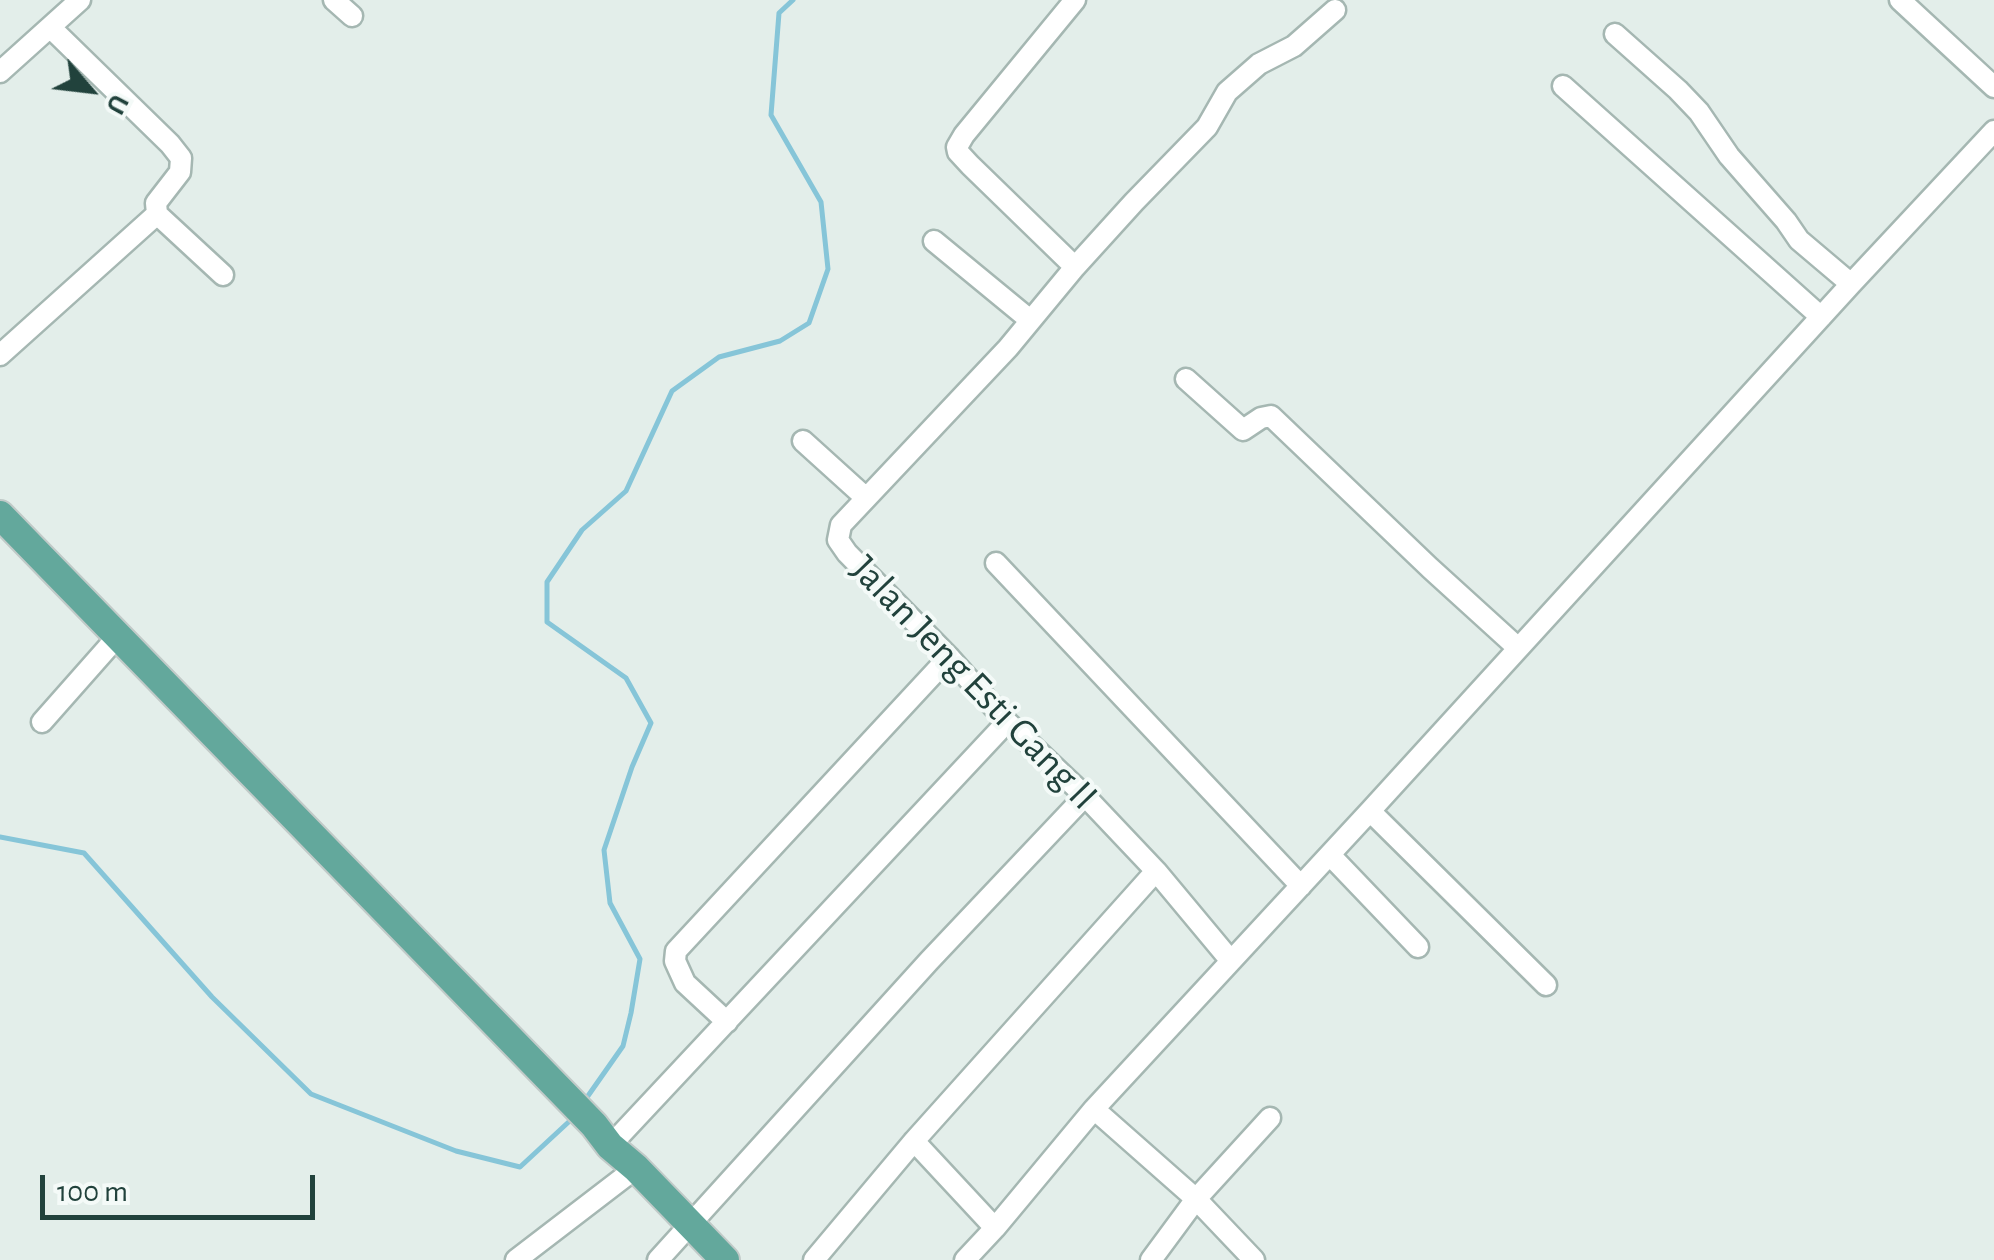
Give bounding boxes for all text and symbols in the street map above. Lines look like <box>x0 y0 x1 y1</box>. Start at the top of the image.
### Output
north arrow <box>40 40 140 140</box>
text: U <box>100 90 133 119</box>
street label: Jalan Jeng Esti Gang II <box>840 546 1108 820</box>
scale bar <box>45 1155 320 1217</box>
text: 100 m <box>57 1177 128 1207</box>

